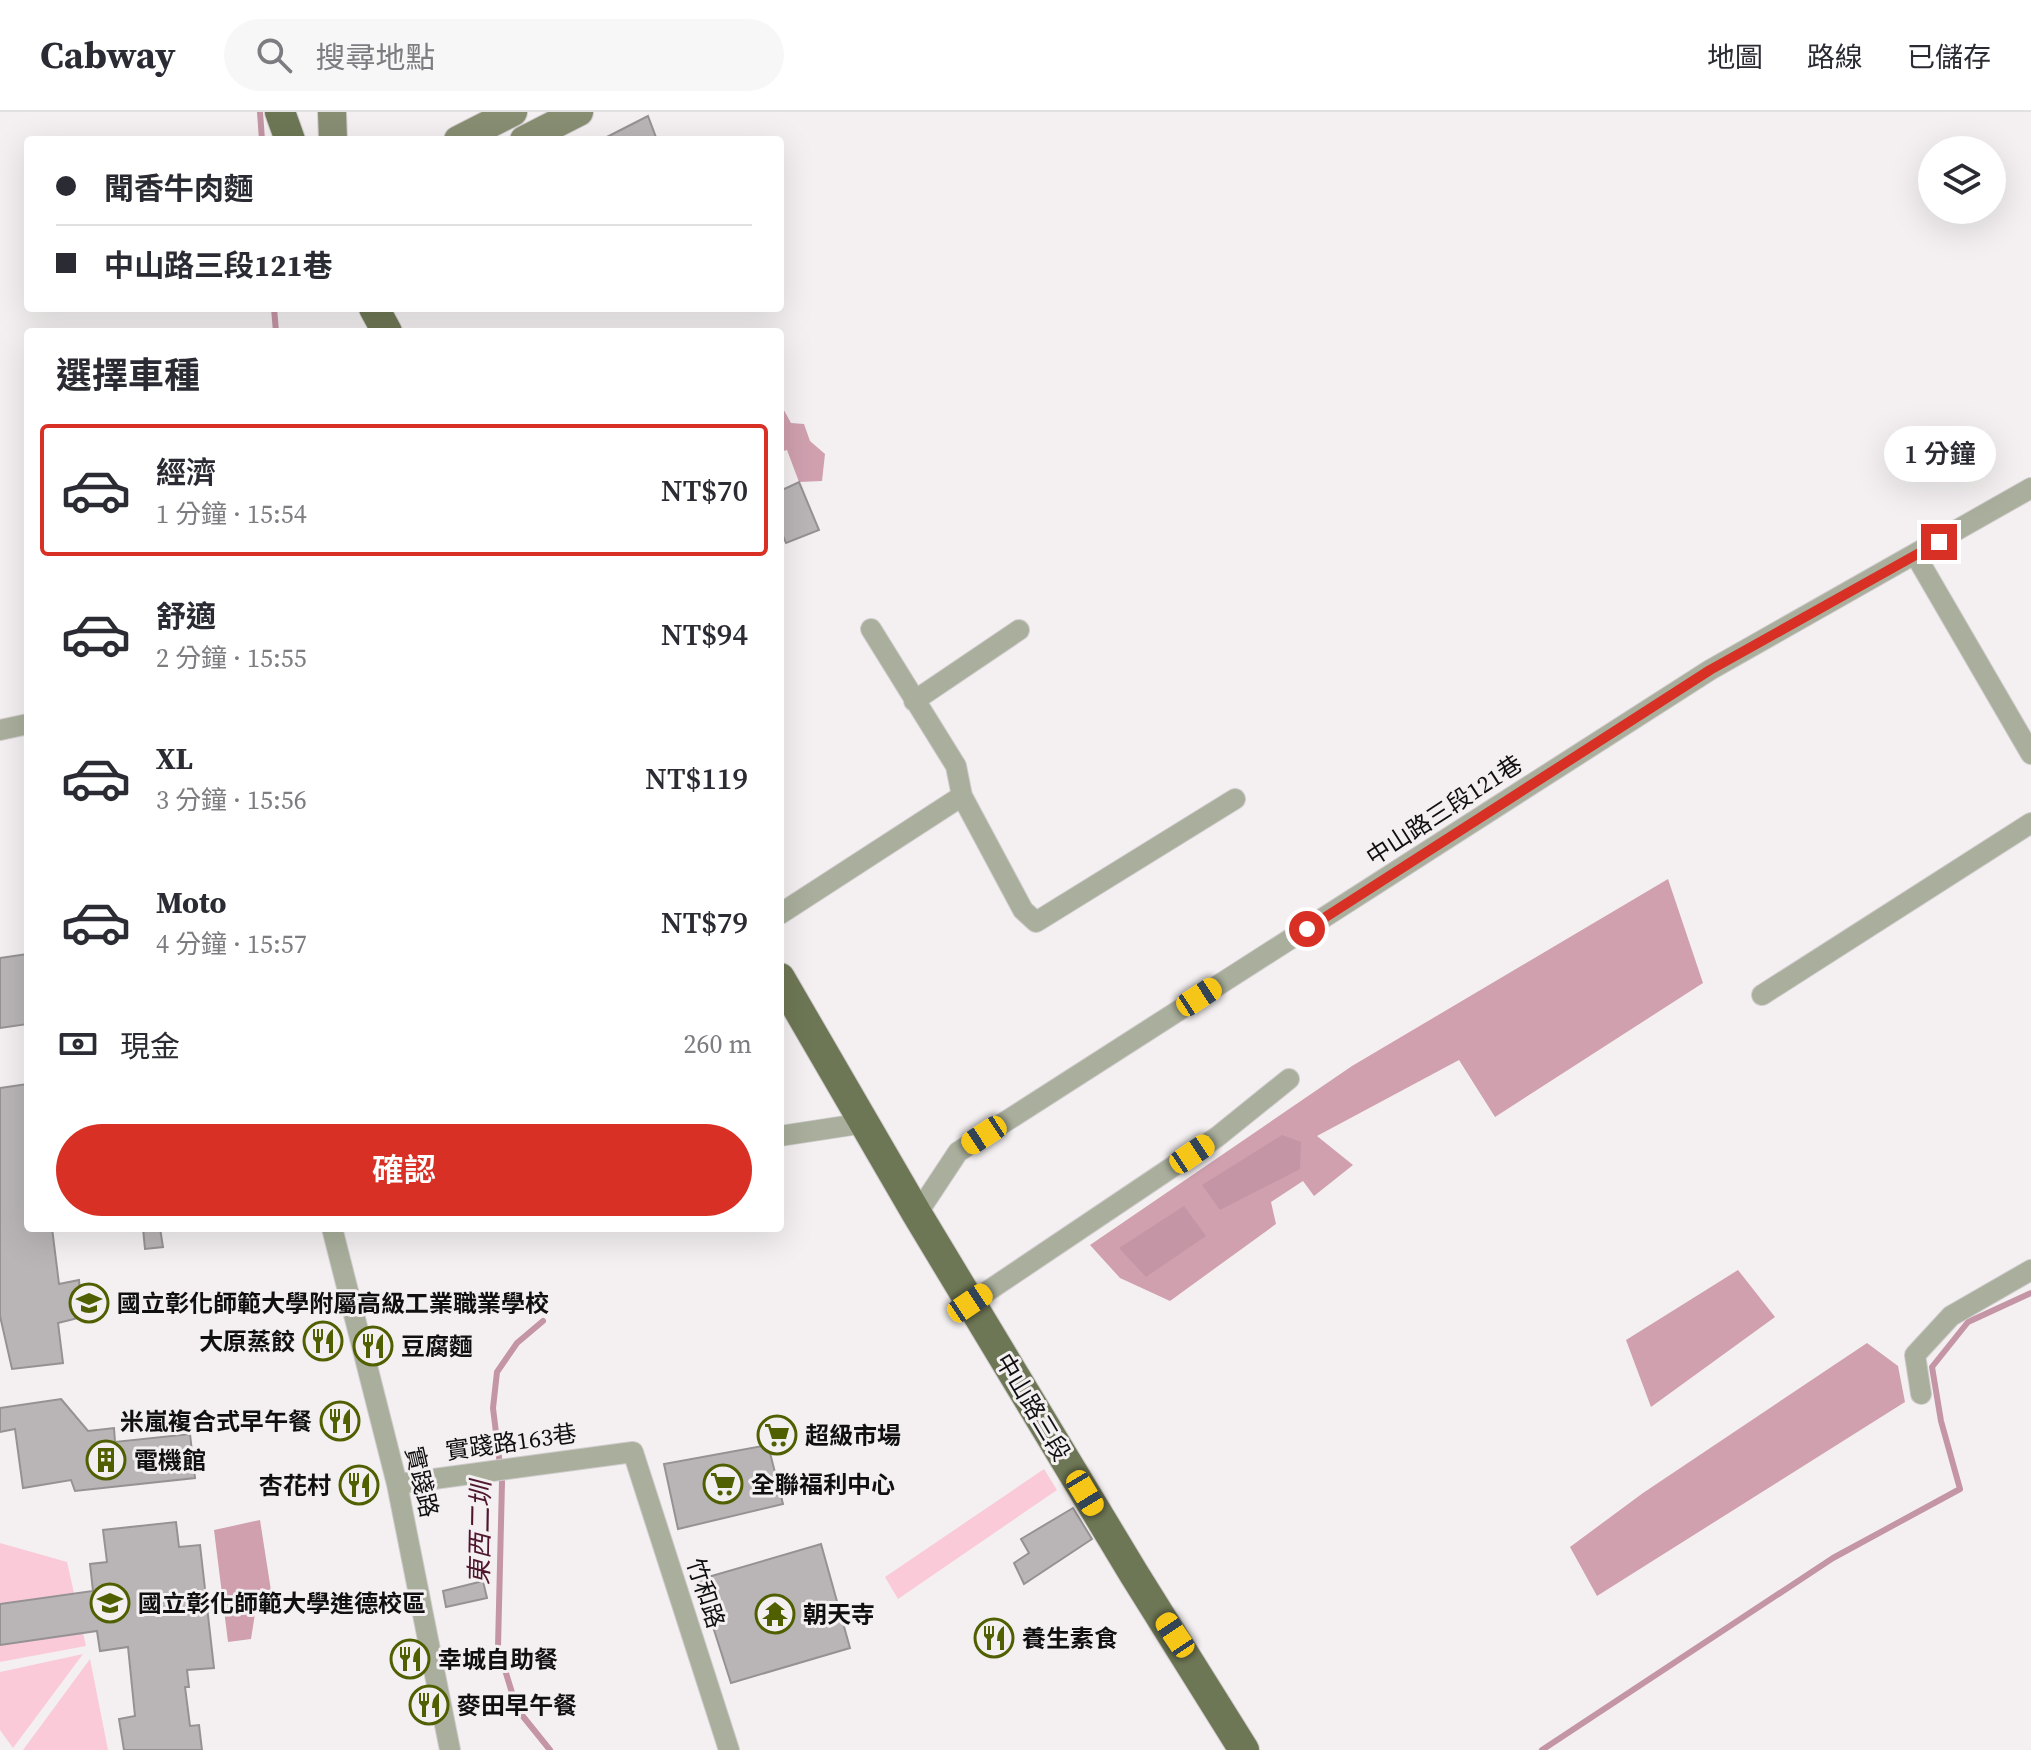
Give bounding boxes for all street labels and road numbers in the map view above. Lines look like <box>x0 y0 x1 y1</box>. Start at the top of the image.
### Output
street label: 中山路三段121巷 <box>1360 747 1528 873</box>
street label: 中山路三段 <box>988 1347 1078 1467</box>
street label: 實踐路163巷 <box>443 1416 579 1468</box>
street label: 實踐路 <box>398 1443 446 1521</box>
street label: 竹和路 <box>679 1554 733 1632</box>

